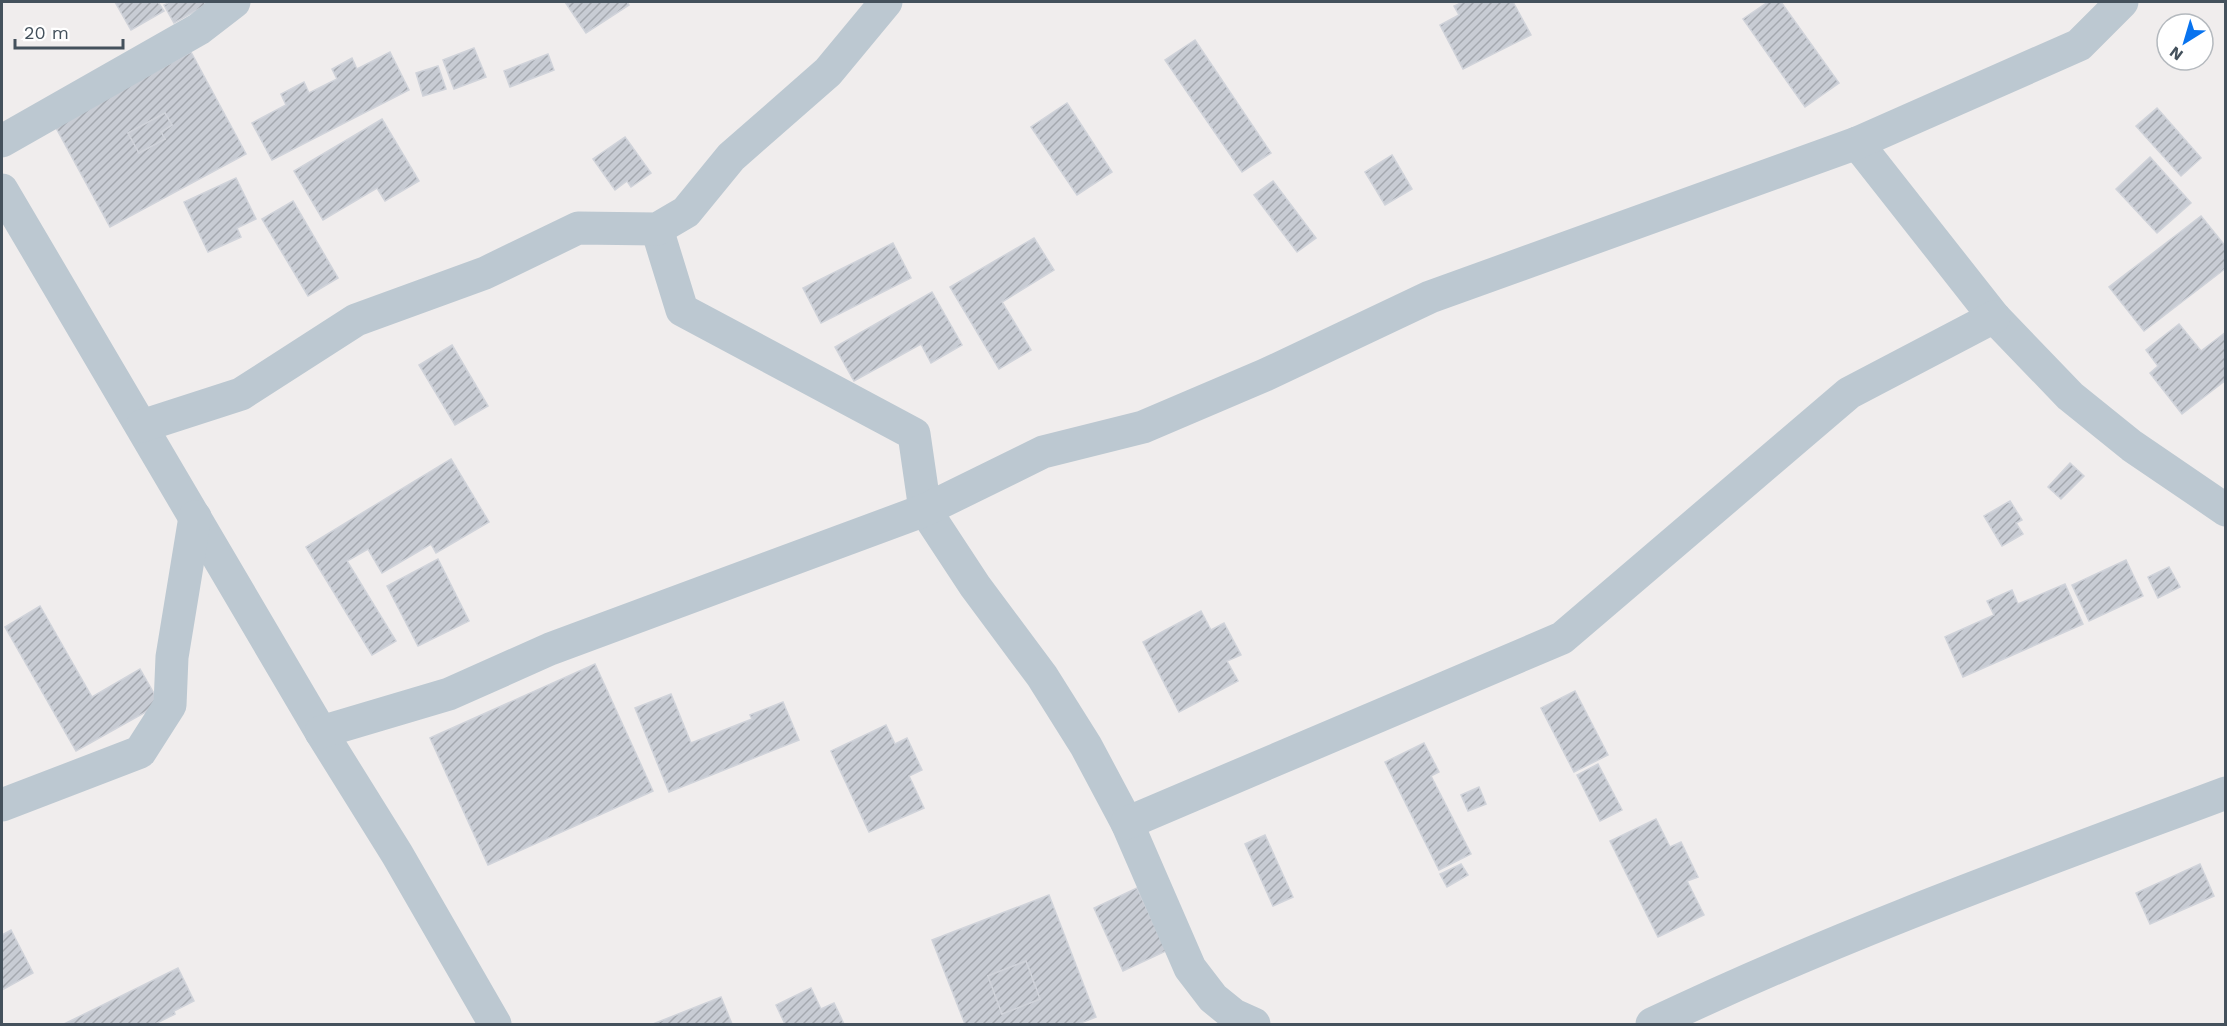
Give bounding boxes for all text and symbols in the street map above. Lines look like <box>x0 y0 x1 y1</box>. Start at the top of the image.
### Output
scale bar <box>15 12 123 50</box>
north arrow <box>2155 12 2215 72</box>
text: 20 m <box>24 22 69 43</box>
text: N <box>2166 42 2187 65</box>

